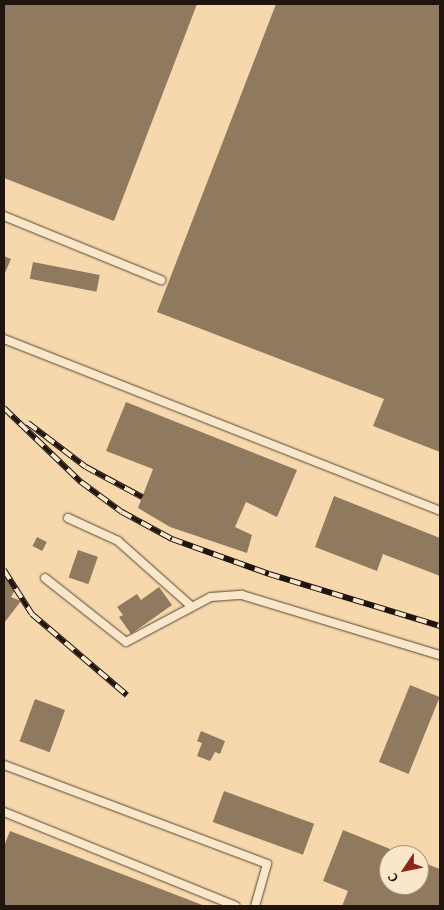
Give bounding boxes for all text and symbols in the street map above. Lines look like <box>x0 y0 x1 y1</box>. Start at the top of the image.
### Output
north arrow <box>379 845 429 895</box>
text: С <box>382 869 403 887</box>

